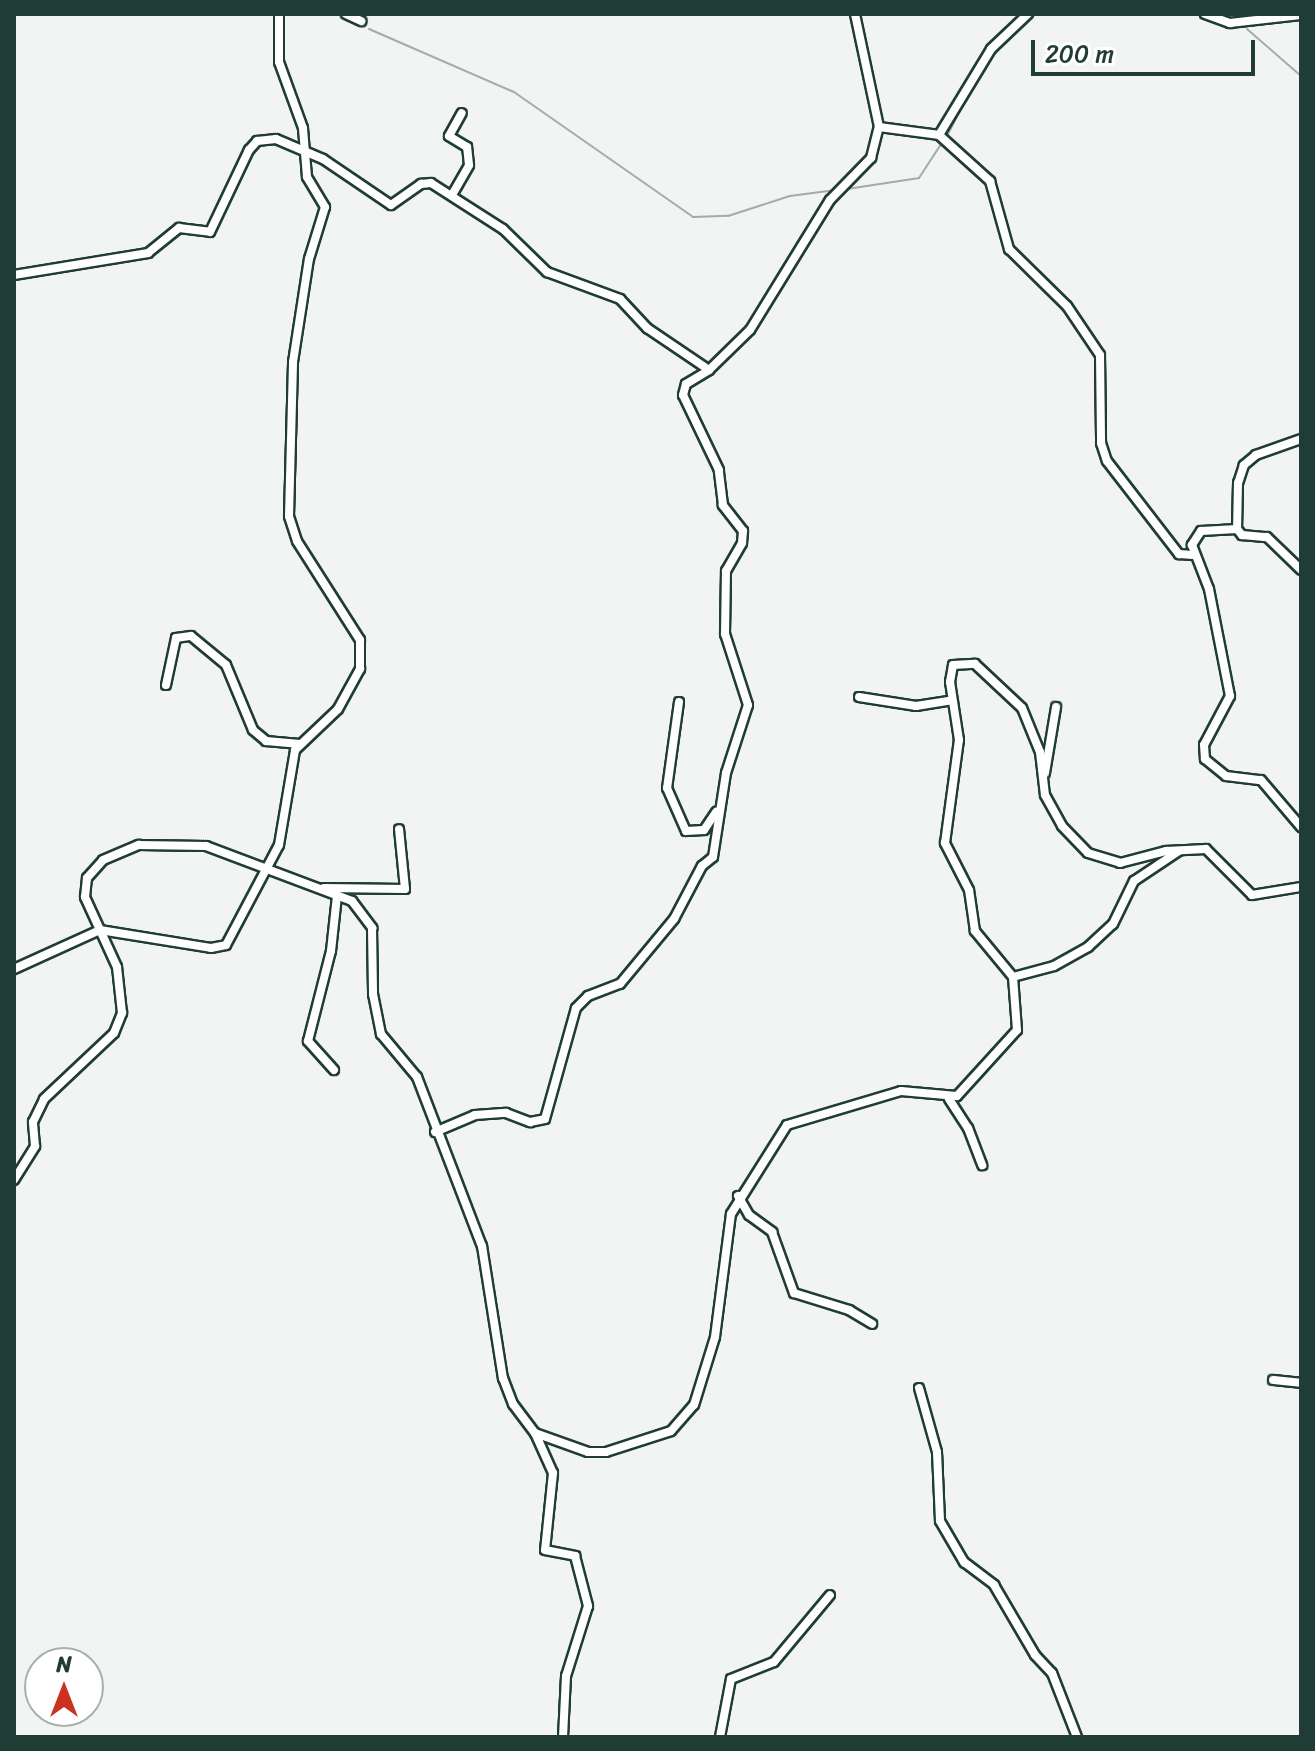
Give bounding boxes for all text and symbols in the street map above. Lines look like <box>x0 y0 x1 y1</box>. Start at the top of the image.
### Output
scale bar <box>1035 24 1259 74</box>
text: 200 m <box>1045 33 1114 75</box>
text: N <box>56 1645 72 1684</box>
north arrow <box>24 1647 104 1727</box>

